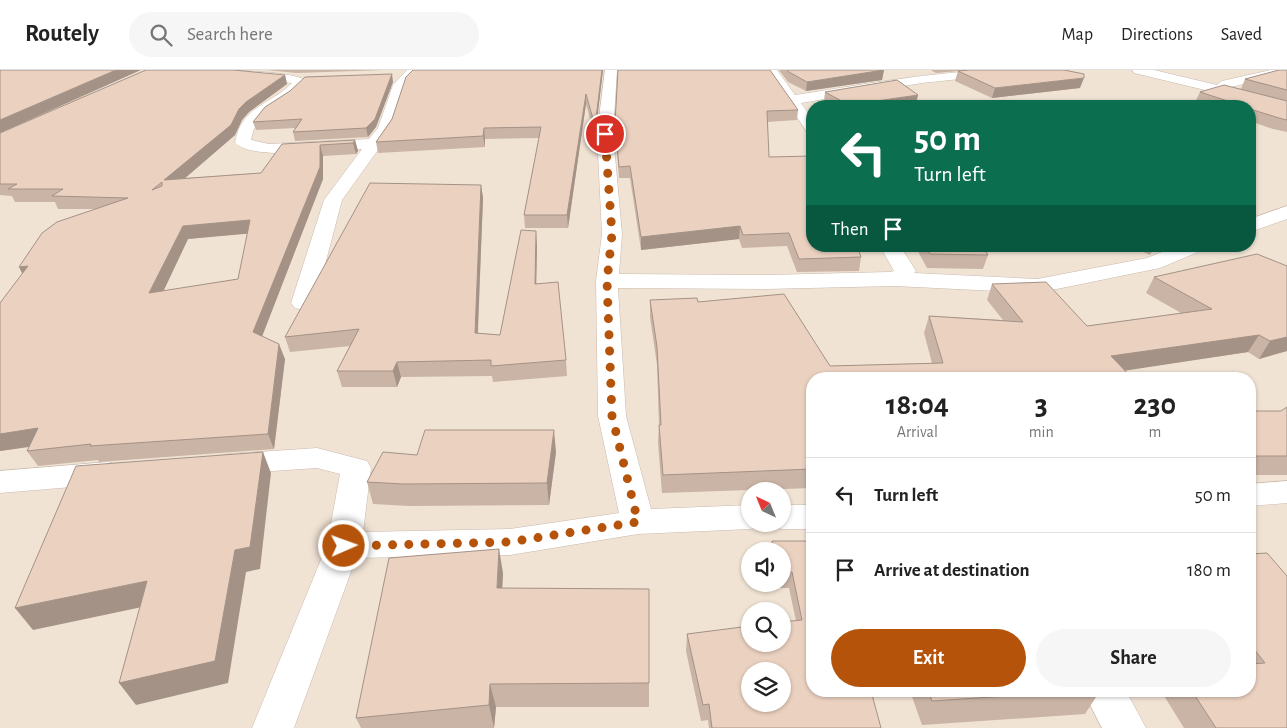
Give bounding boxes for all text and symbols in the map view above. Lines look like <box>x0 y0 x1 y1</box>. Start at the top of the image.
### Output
search box <box>129 12 479 57</box>
icon: search <box>147 21 175 49</box>
text: Routely <box>25 22 99 46</box>
text: Search here <box>187 25 273 44</box>
text: Map <box>1062 26 1093 44</box>
text: Directions <box>1121 26 1193 44</box>
text: Saved <box>1221 26 1262 44</box>
pin <box>584 113 626 155</box>
icon: arrive <box>591 120 619 148</box>
icon: left <box>831 120 896 185</box>
text: 50 m <box>914 122 981 157</box>
text: Turn left <box>914 163 986 185</box>
icon: arrive <box>879 215 907 243</box>
text: Then <box>831 220 869 239</box>
text: 18:04 <box>886 390 949 420</box>
text: 3 <box>1035 390 1048 420</box>
text: 230 <box>1133 390 1176 420</box>
text: Arrival <box>897 424 938 440</box>
text: min <box>1029 424 1054 440</box>
text: m <box>1148 424 1161 440</box>
icon: left <box>831 481 859 509</box>
north arrow <box>741 482 791 532</box>
map controls <box>741 482 791 712</box>
text: Turn left <box>874 486 938 505</box>
text: 50 m <box>1195 486 1231 505</box>
position arrow <box>317 519 369 571</box>
button: sound <box>741 542 791 592</box>
icon: arrive <box>831 556 859 584</box>
text: Arrive at destination <box>874 561 1030 580</box>
text: 180 m <box>1187 561 1231 580</box>
button: search <box>741 602 791 652</box>
button: Exit <box>831 629 1026 687</box>
button: Share <box>1036 629 1231 687</box>
button: layers <box>741 662 791 712</box>

